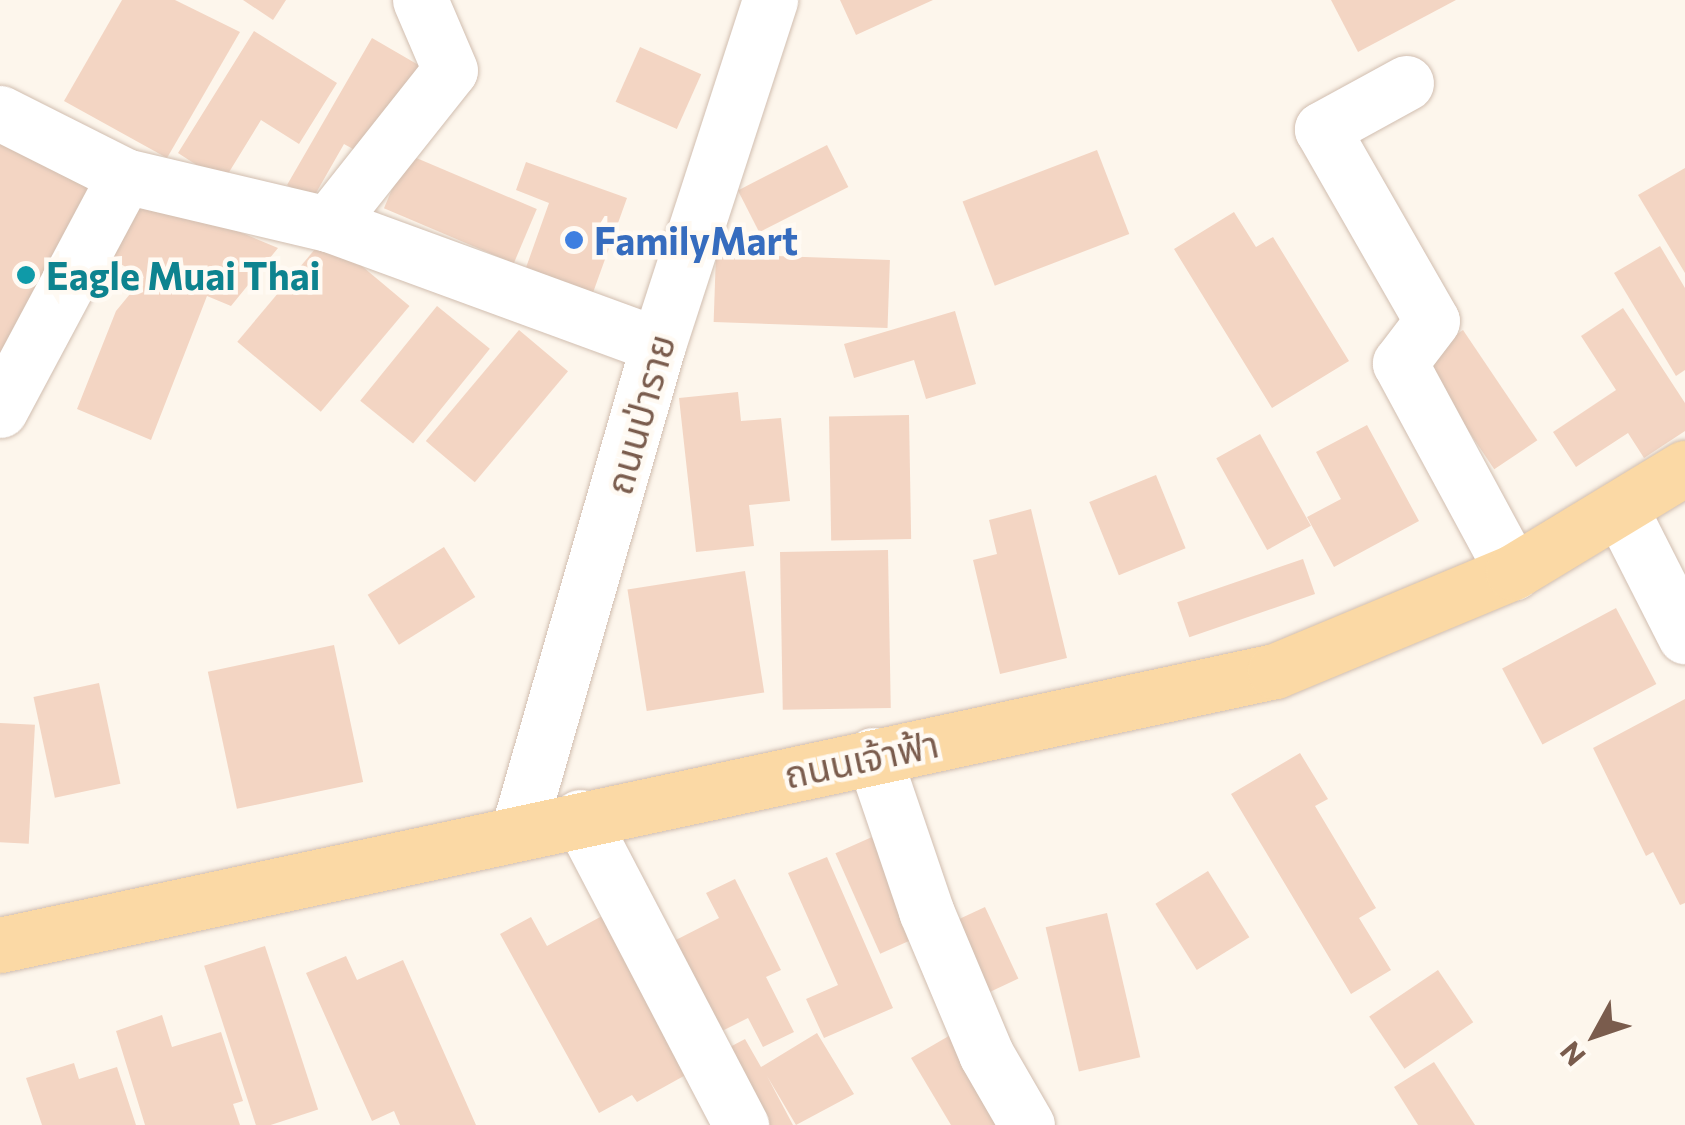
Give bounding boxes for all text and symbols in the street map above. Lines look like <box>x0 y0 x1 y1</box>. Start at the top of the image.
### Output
place label: FamilyMart <box>594 217 798 263</box>
marker: FamilyMart <box>563 229 585 251</box>
place label: Eagle Muai Thai <box>46 252 320 298</box>
marker: Eagle Muai Thai <box>15 264 37 286</box>
street label: ถนนป่าราย <box>594 329 684 499</box>
street label: ถนนเจ้าฟ้า <box>780 719 942 797</box>
north arrow <box>1545 985 1645 1085</box>
text: N <box>1552 1035 1592 1073</box>

